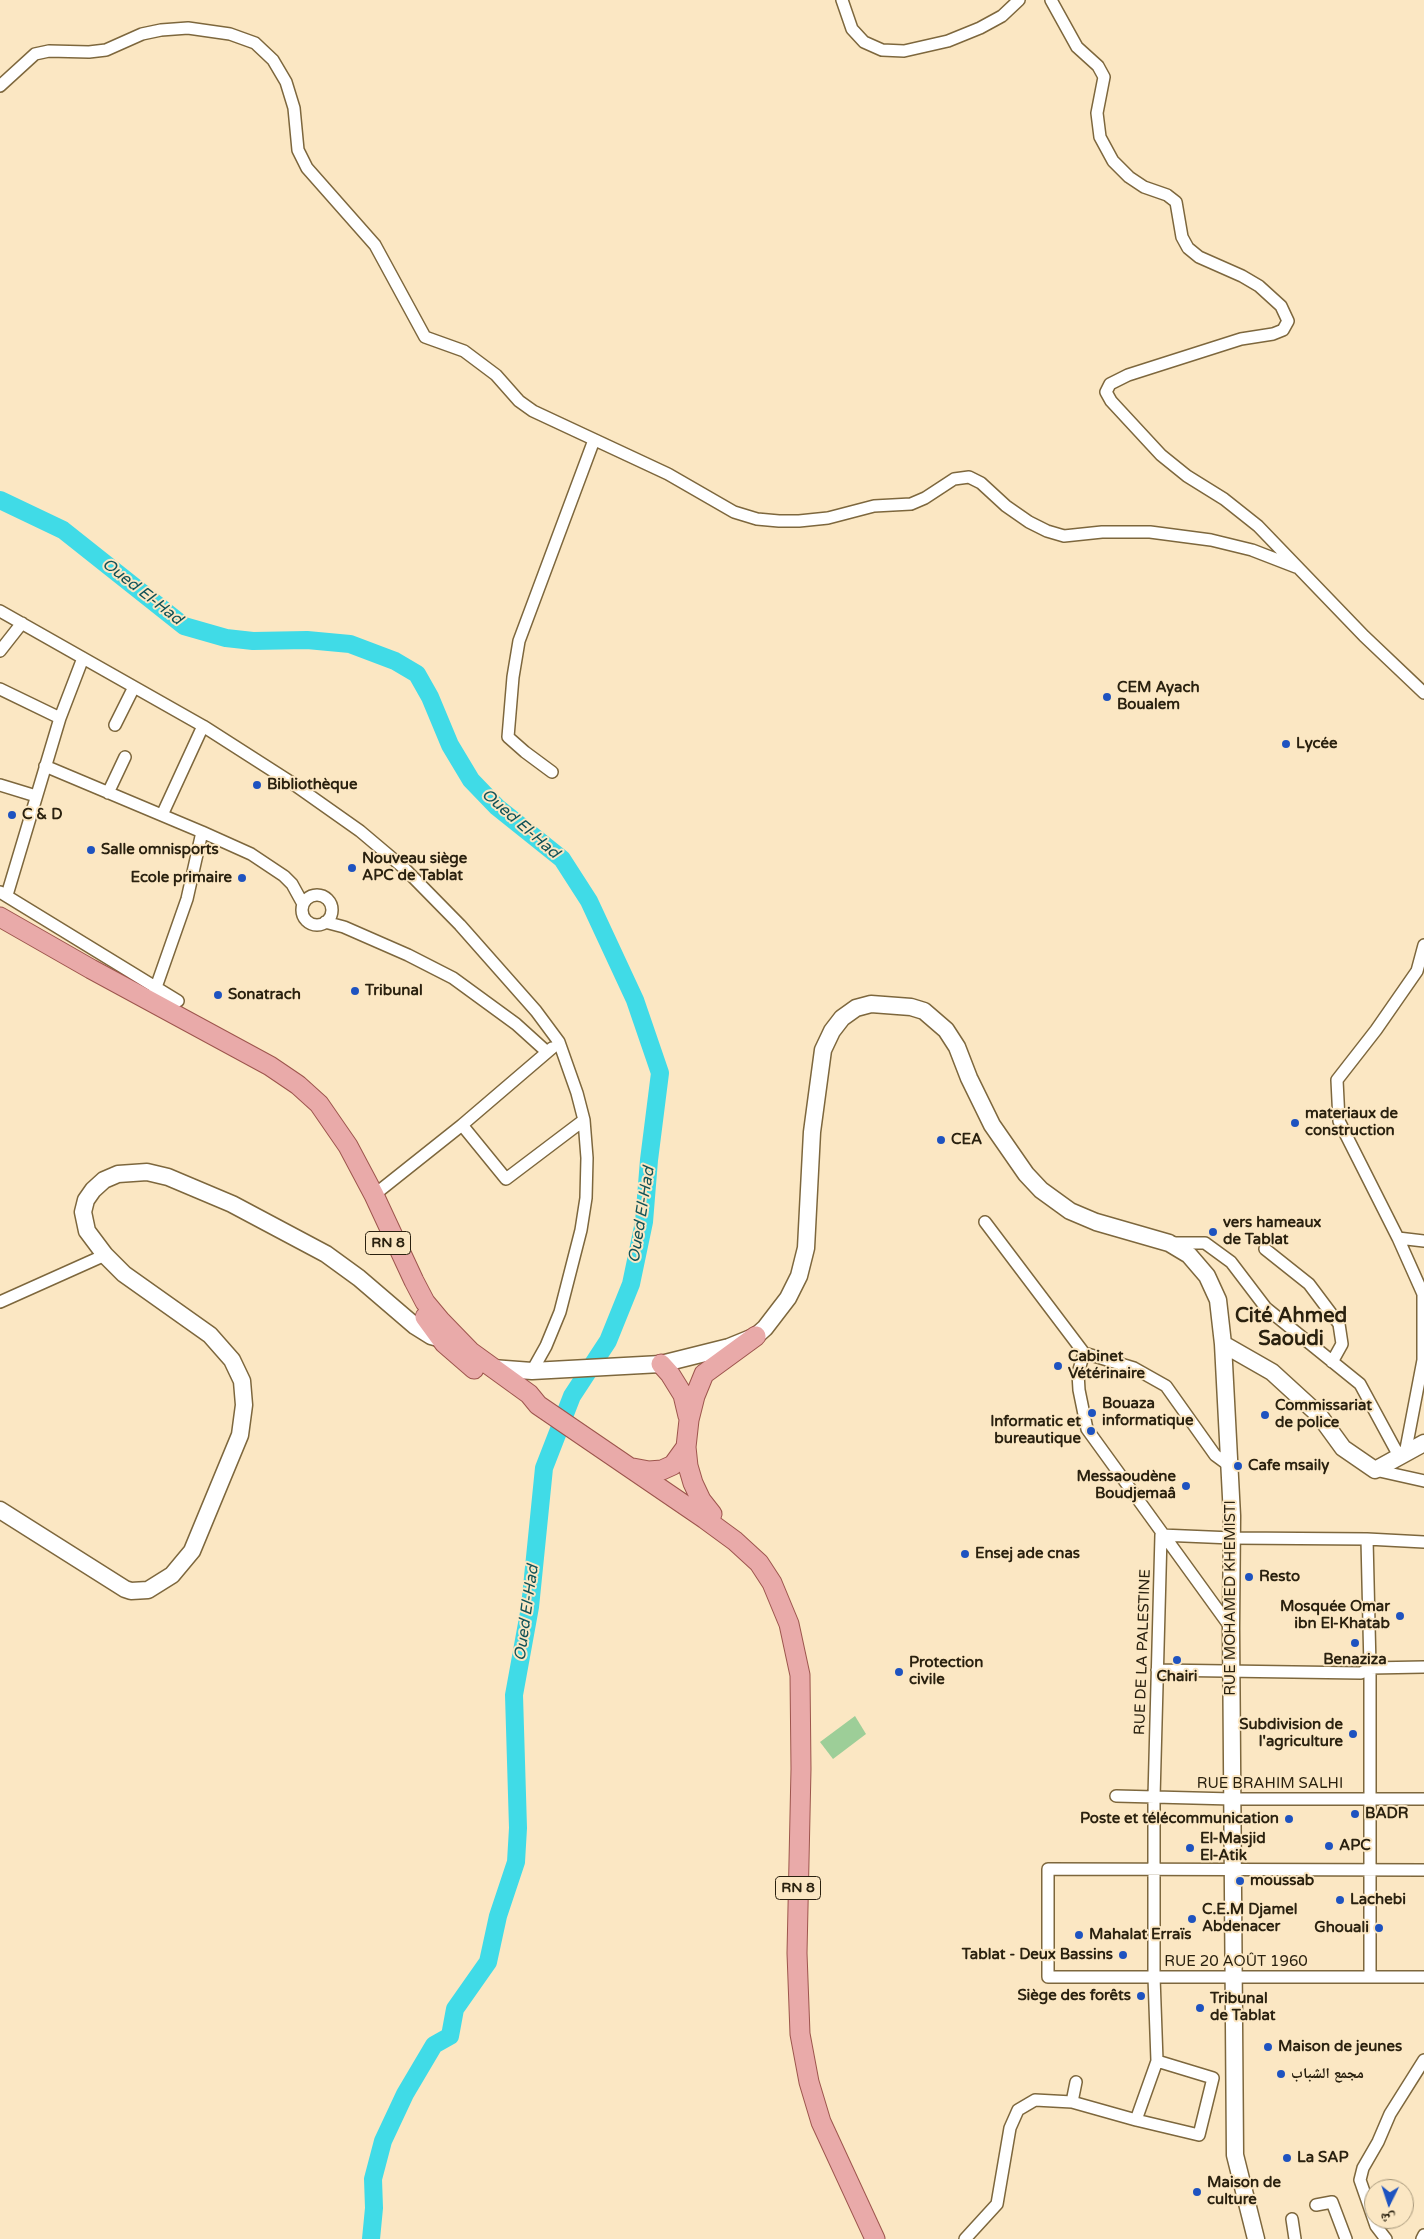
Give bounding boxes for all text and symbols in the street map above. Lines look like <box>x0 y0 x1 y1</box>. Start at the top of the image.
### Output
water label: Oued El-Had <box>98 555 186 629</box>
place label: CEM Ayach Boualem <box>1117 679 1200 714</box>
marker: CEM Ayach Boualem <box>1101 691 1113 703</box>
place label: Lycée <box>1296 735 1338 753</box>
marker: Lycée <box>1280 738 1292 750</box>
place label: Bibliothèque <box>267 776 357 794</box>
marker: Bibliothèque <box>251 779 263 791</box>
water label: Oued El-Had <box>477 785 563 863</box>
place label: C & D <box>22 806 62 824</box>
marker: C & D <box>6 809 18 821</box>
place label: Salle omnisports <box>101 841 219 859</box>
marker: Salle omnisports <box>85 844 97 856</box>
place label: Nouveau siège APC de Tablat <box>362 850 467 885</box>
marker: Nouveau siège APC de Tablat <box>346 862 358 874</box>
place label: Ecole primaire <box>131 869 232 887</box>
marker: Ecole primaire <box>236 872 248 884</box>
place label: Tribunal <box>365 982 423 1000</box>
marker: Tribunal <box>349 985 361 997</box>
place label: Sonatrach <box>228 986 301 1004</box>
marker: Sonatrach <box>212 989 224 1001</box>
place label: materiaux de construction <box>1305 1105 1398 1140</box>
marker: materiaux de construction <box>1289 1117 1301 1129</box>
place label: CEA <box>951 1131 982 1149</box>
marker: CEA <box>935 1134 947 1146</box>
water label: Oued El-Had <box>625 1166 659 1264</box>
place label: vers hameaux de Tablat <box>1223 1214 1321 1249</box>
marker: vers hameaux de Tablat <box>1207 1226 1219 1238</box>
road number: RN 8 <box>366 1232 410 1254</box>
district label: Cité Ahmed Saoudi <box>1235 1305 1347 1352</box>
place label: Cabinet Vétérinaire <box>1068 1348 1145 1383</box>
marker: Cabinet Vétérinaire <box>1052 1360 1064 1372</box>
place label: Bouaza informatique <box>1102 1395 1193 1430</box>
place label: Commissariat de police <box>1275 1397 1372 1432</box>
marker: Bouaza informatique <box>1086 1407 1098 1419</box>
marker: Commissariat de police <box>1259 1409 1271 1421</box>
place label: Informatic et bureautique <box>990 1413 1081 1448</box>
marker: Informatic et bureautique <box>1085 1425 1097 1437</box>
place label: Cafe msaily <box>1248 1457 1329 1475</box>
marker: Cafe msaily <box>1232 1460 1244 1472</box>
place label: Messaoudène Boudjemaâ <box>1077 1468 1176 1503</box>
marker: Messaoudène Boudjemaâ <box>1180 1480 1192 1492</box>
street label: RUE MOHAMED KHEMISTI <box>1222 1500 1240 1696</box>
place label: Ensej ade cnas <box>975 1545 1080 1563</box>
marker: Ensej ade cnas <box>959 1548 971 1560</box>
water label: Oued El-Had <box>511 1564 543 1662</box>
place label: Resto <box>1259 1568 1300 1586</box>
street label: RUE DE LA PALESTINE <box>1131 1569 1155 1735</box>
marker: Resto <box>1243 1571 1255 1583</box>
place label: Mosquée Omar ibn El-Khatab <box>1280 1598 1390 1633</box>
marker: Mosquée Omar ibn El-Khatab <box>1394 1610 1406 1622</box>
marker: Benaziza <box>1349 1637 1361 1649</box>
place label: Benaziza <box>1323 1651 1387 1669</box>
place label: Protection civile <box>909 1654 983 1689</box>
marker: Chairi <box>1171 1654 1183 1666</box>
marker: Protection civile <box>893 1666 905 1678</box>
place label: Chairi <box>1156 1668 1198 1686</box>
place label: Subdivision de l'agriculture <box>1239 1716 1343 1751</box>
marker: Subdivision de l'agriculture <box>1347 1728 1359 1740</box>
street label: RUE BRAHIM SALHI <box>1197 1775 1343 1793</box>
place label: BADR <box>1365 1805 1409 1823</box>
marker: BADR <box>1349 1808 1361 1820</box>
place label: Poste et télécommunication <box>1080 1810 1279 1828</box>
marker: Poste et télécommunication <box>1283 1813 1295 1825</box>
place label: El-Masjid El-Atik <box>1200 1830 1266 1865</box>
place label: APC <box>1339 1837 1371 1855</box>
marker: APC <box>1323 1840 1335 1852</box>
marker: El-Masjid El-Atik <box>1184 1842 1196 1854</box>
place label: moussab <box>1250 1872 1314 1890</box>
marker: moussab <box>1234 1875 1246 1887</box>
road number: RN 8 <box>776 1876 820 1900</box>
place label: Lachebi <box>1350 1891 1406 1909</box>
marker: Lachebi <box>1334 1894 1346 1906</box>
place label: C.E.M Djamel Abdenacer <box>1202 1901 1298 1936</box>
marker: C.E.M Djamel Abdenacer <box>1186 1913 1198 1925</box>
place label: Ghouali <box>1314 1919 1369 1937</box>
marker: Ghouali <box>1373 1922 1385 1934</box>
place label: Mahalat Erraïs <box>1089 1926 1191 1944</box>
marker: Mahalat Erraïs <box>1073 1929 1085 1941</box>
place label: Tablat - Deux Bassins <box>962 1946 1113 1964</box>
marker: Tablat - Deux Bassins <box>1117 1949 1129 1961</box>
street label: RUE 20 AOÛT 1960 <box>1164 1953 1308 1971</box>
place label: Siège des forêts <box>1017 1987 1131 2005</box>
marker: Siège des forêts <box>1135 1990 1147 2002</box>
place label: Tribunal de Tablat <box>1210 1990 1275 2025</box>
marker: Tribunal de Tablat <box>1194 2002 1206 2014</box>
place label: Maison de jeunes <box>1278 2038 1402 2056</box>
marker: Maison de jeunes <box>1262 2041 1274 2053</box>
place label: مجمع الشباب <box>1291 2065 1364 2083</box>
marker: مجمع الشباب <box>1275 2068 1287 2080</box>
place label: La SAP <box>1297 2149 1348 2167</box>
marker: La SAP <box>1281 2152 1293 2164</box>
place label: Maison de culture <box>1207 2174 1281 2209</box>
north arrow <box>1364 2179 1414 2229</box>
marker: Maison de culture <box>1191 2186 1203 2198</box>
text: ش <box>1380 2209 1396 2227</box>

